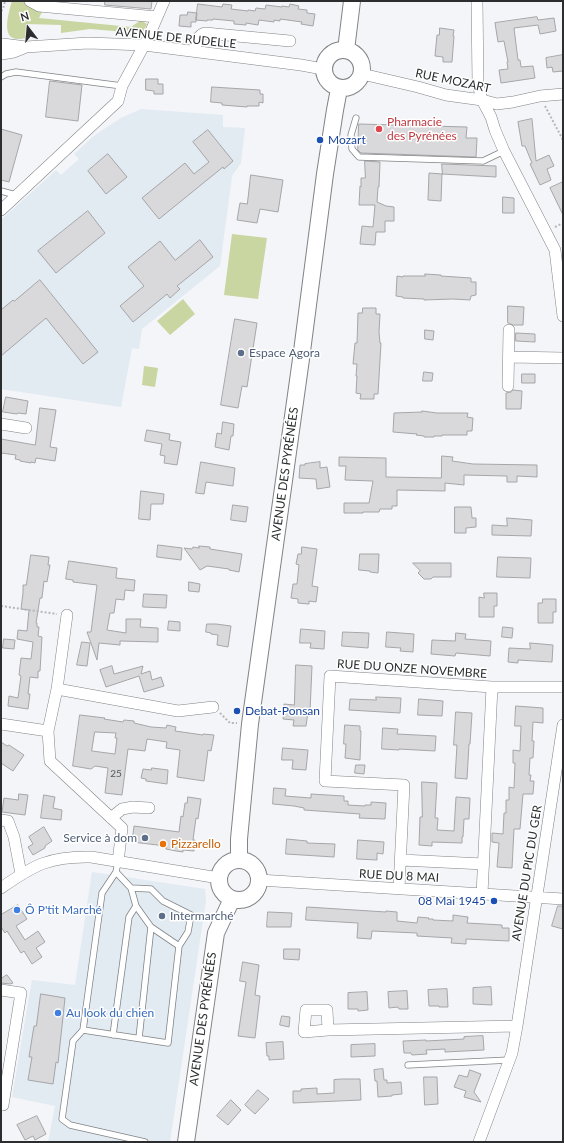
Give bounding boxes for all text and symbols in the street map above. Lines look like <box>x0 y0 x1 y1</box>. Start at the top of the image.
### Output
north arrow <box>8 8 48 48</box>
text: N <box>19 9 30 23</box>
street label: AVENUE DE RUDELLE <box>115 25 237 51</box>
street label: RUE MOZART <box>414 66 492 96</box>
place label: Pharmacie des Pyrénées <box>387 115 457 143</box>
marker: Pharmacie des Pyrénées <box>374 124 384 134</box>
place label: Mozart <box>328 133 366 147</box>
marker: Mozart <box>315 135 325 145</box>
place label: Espace Agora <box>249 346 320 360</box>
marker: Espace Agora <box>236 348 246 358</box>
street label: AVENUE DES PYRÉNÉES <box>269 406 301 542</box>
street label: RUE DU ONZE NOVEMBRE <box>337 657 487 681</box>
place label: Debat-Ponsan <box>245 704 320 718</box>
marker: Debat-Ponsan <box>232 706 242 716</box>
house number: 25 <box>110 768 122 780</box>
street label: AVENUE DU PIC DU GER <box>509 804 545 942</box>
place label: Service à dom <box>63 831 137 845</box>
marker: Service à dom <box>140 833 150 843</box>
place label: Pizzarello <box>171 837 221 851</box>
marker: Pizzarello <box>158 839 168 849</box>
street label: RUE DU 8 MAI <box>359 867 439 885</box>
place label: 08 Mai 1945 <box>418 894 486 908</box>
marker: 08 Mai 1945 <box>489 896 499 906</box>
place label: Ô P'tit Marché <box>25 903 102 917</box>
marker: Ô P'tit Marché <box>12 905 22 915</box>
place label: Intermarché <box>170 909 234 923</box>
marker: Intermarché <box>157 911 167 921</box>
street label: AVENUE DES PYRÉNÉES <box>187 951 219 1087</box>
place label: Au look du chien <box>66 1006 154 1020</box>
marker: Au look du chien <box>53 1008 63 1018</box>

